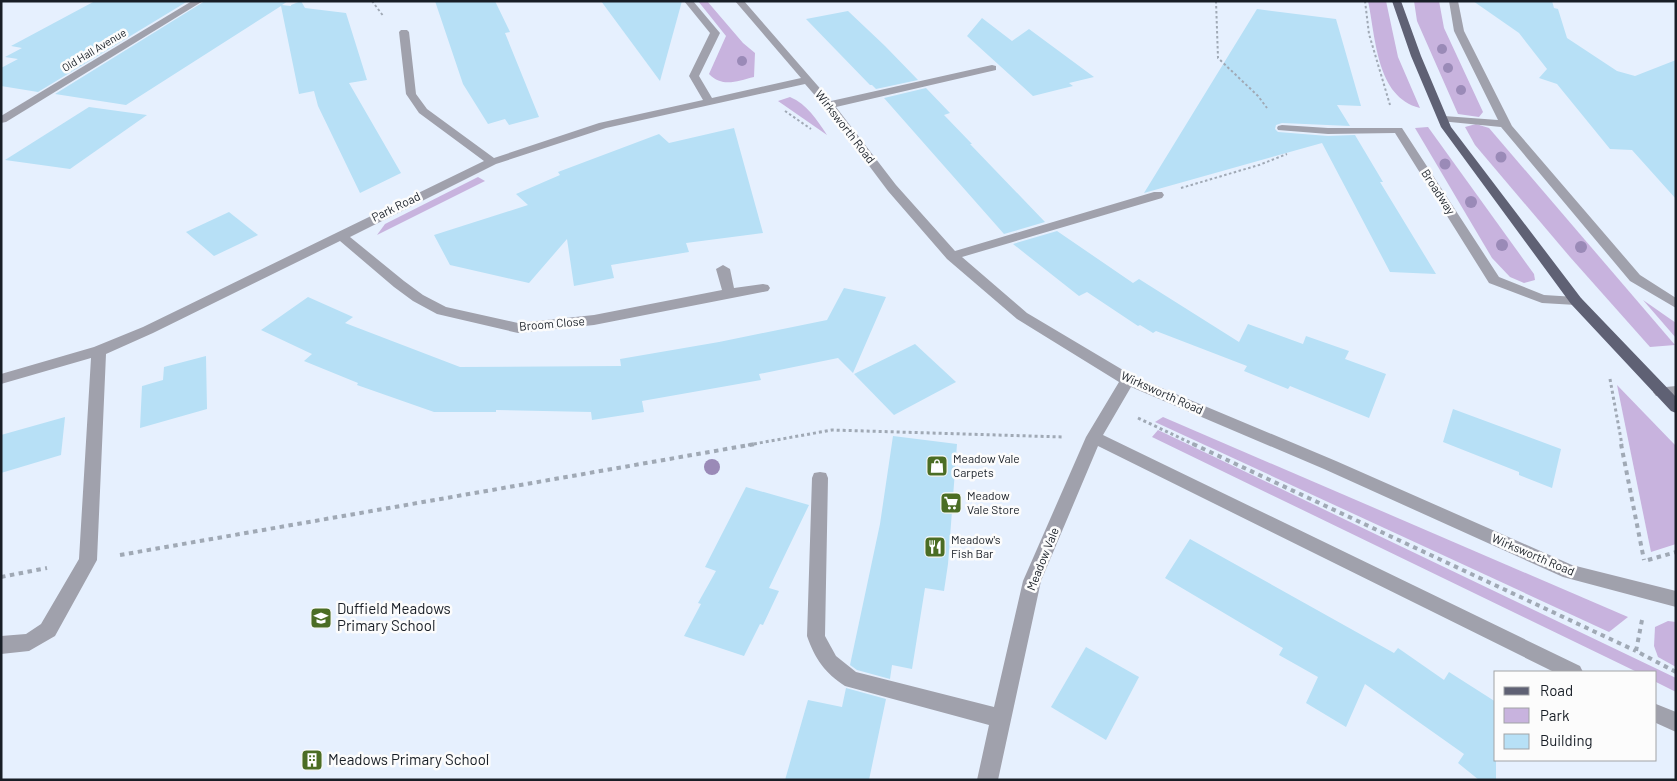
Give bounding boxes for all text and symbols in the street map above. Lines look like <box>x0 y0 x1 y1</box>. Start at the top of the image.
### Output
street label: Old Hall Avenue <box>59 25 128 74</box>
street label: Wirksworth Road <box>813 87 879 166</box>
street label: Broadway <box>1419 166 1459 217</box>
street label: Park Road <box>369 188 422 224</box>
street label: Broom Close <box>518 313 585 333</box>
street label: Wirksworth Road <box>1119 368 1206 417</box>
place label: Meadow Vale Carpets <box>953 451 1020 479</box>
shop icon: Meadow Vale Carpets <box>925 454 949 478</box>
place label: Meadow Vale Store <box>967 488 1020 516</box>
supermarket icon: Meadow Vale Store <box>939 491 963 515</box>
street label: Meadow Vale <box>1023 525 1061 592</box>
street label: Wirksworth Road <box>1490 530 1577 578</box>
place label: Meadow's Fish Bar <box>951 532 1001 560</box>
restaurant icon: Meadow's Fish Bar <box>923 535 947 559</box>
place label: Duffield Meadows Primary School <box>337 599 451 634</box>
school or university icon: Duffield Meadows Primary School <box>309 606 333 630</box>
legend <box>1494 671 1657 761</box>
text: Road <box>1540 681 1573 699</box>
text: Park <box>1540 706 1570 724</box>
text: Building <box>1540 731 1593 749</box>
building icon: Meadows Primary School <box>300 748 324 772</box>
place label: Meadows Primary School <box>328 750 489 768</box>

